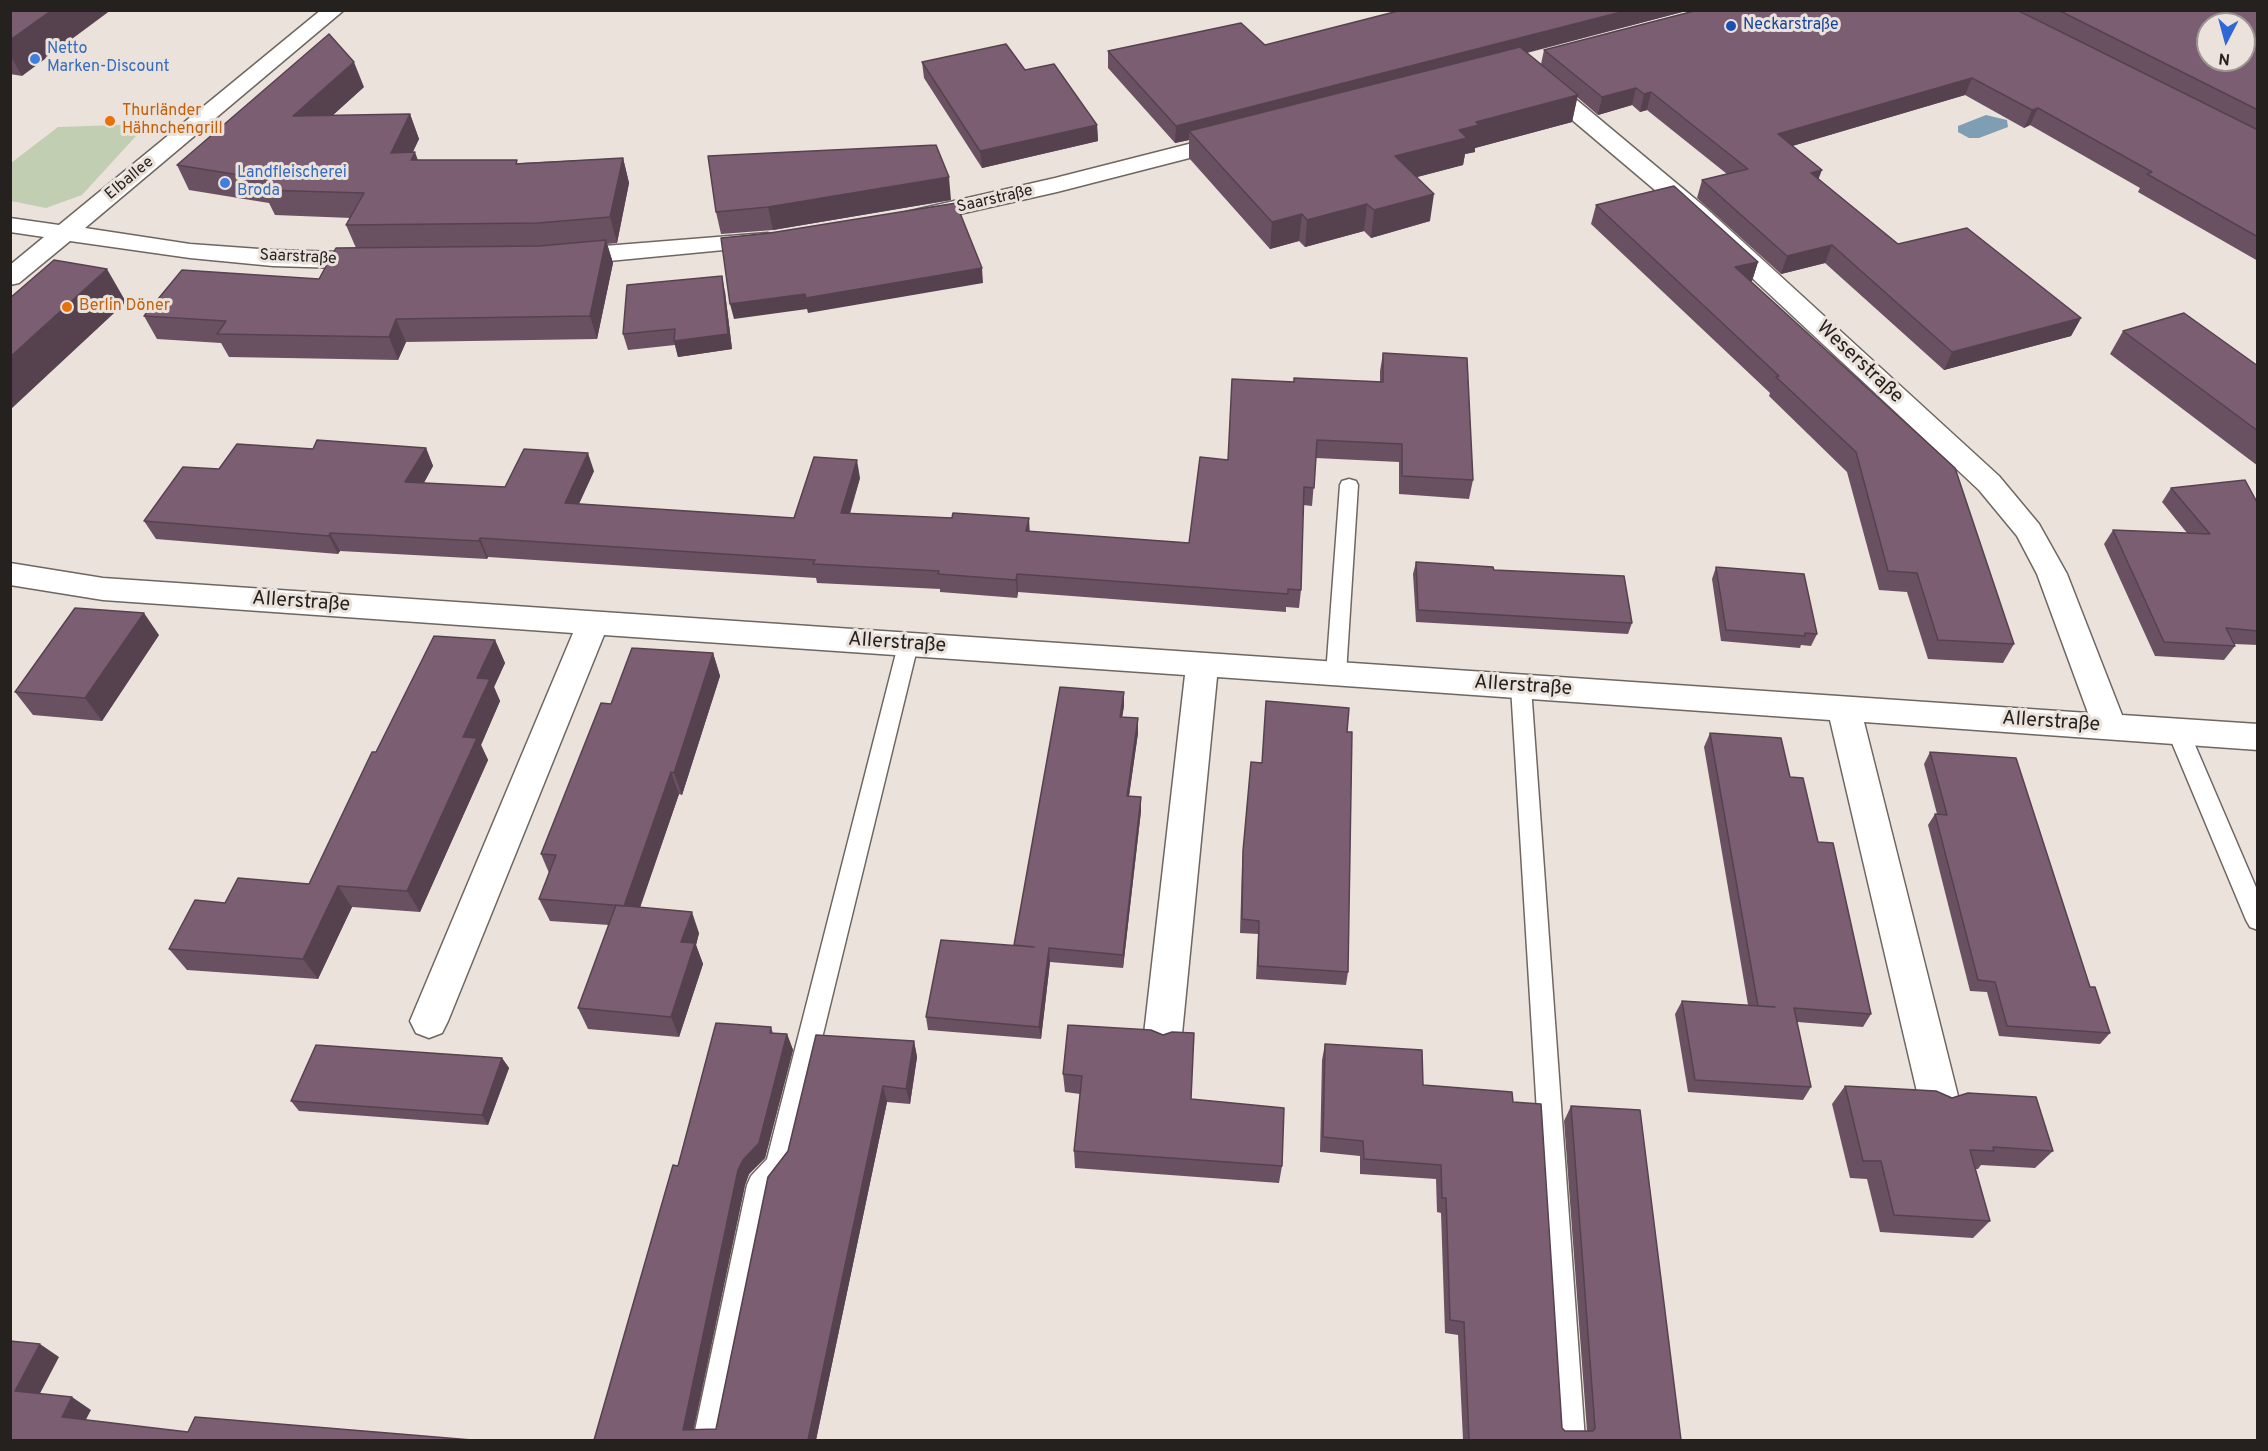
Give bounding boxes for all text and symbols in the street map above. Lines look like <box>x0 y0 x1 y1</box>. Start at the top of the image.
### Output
north arrow <box>2196 12 2256 72</box>
place label: Neckarstraße <box>1743 16 1839 36</box>
marker: Neckarstraße <box>1724 19 1738 33</box>
place label: Netto Marken-Discount <box>47 40 169 78</box>
text: N <box>2218 47 2231 68</box>
marker: Netto Marken-Discount <box>28 52 42 66</box>
place label: Thurländer Hähnchengrill <box>122 102 223 140</box>
marker: Thurländer Hähnchengrill <box>103 114 117 128</box>
street label: Elballee <box>102 153 158 205</box>
place label: Landfleischerei Broda <box>237 164 347 202</box>
marker: Landfleischerei Broda <box>218 176 232 190</box>
street label: Saarstraße <box>955 182 1035 218</box>
street label: Saarstraße <box>259 246 337 270</box>
place label: Berlin Döner <box>79 297 170 317</box>
marker: Berlin Döner <box>60 300 74 314</box>
street label: Weserstraße <box>1810 317 1908 409</box>
street label: Allerstraße <box>251 588 351 618</box>
street label: Allerstraße <box>847 629 947 659</box>
street label: Allerstraße <box>1473 672 1573 702</box>
street label: Allerstraße <box>2001 708 2101 738</box>

